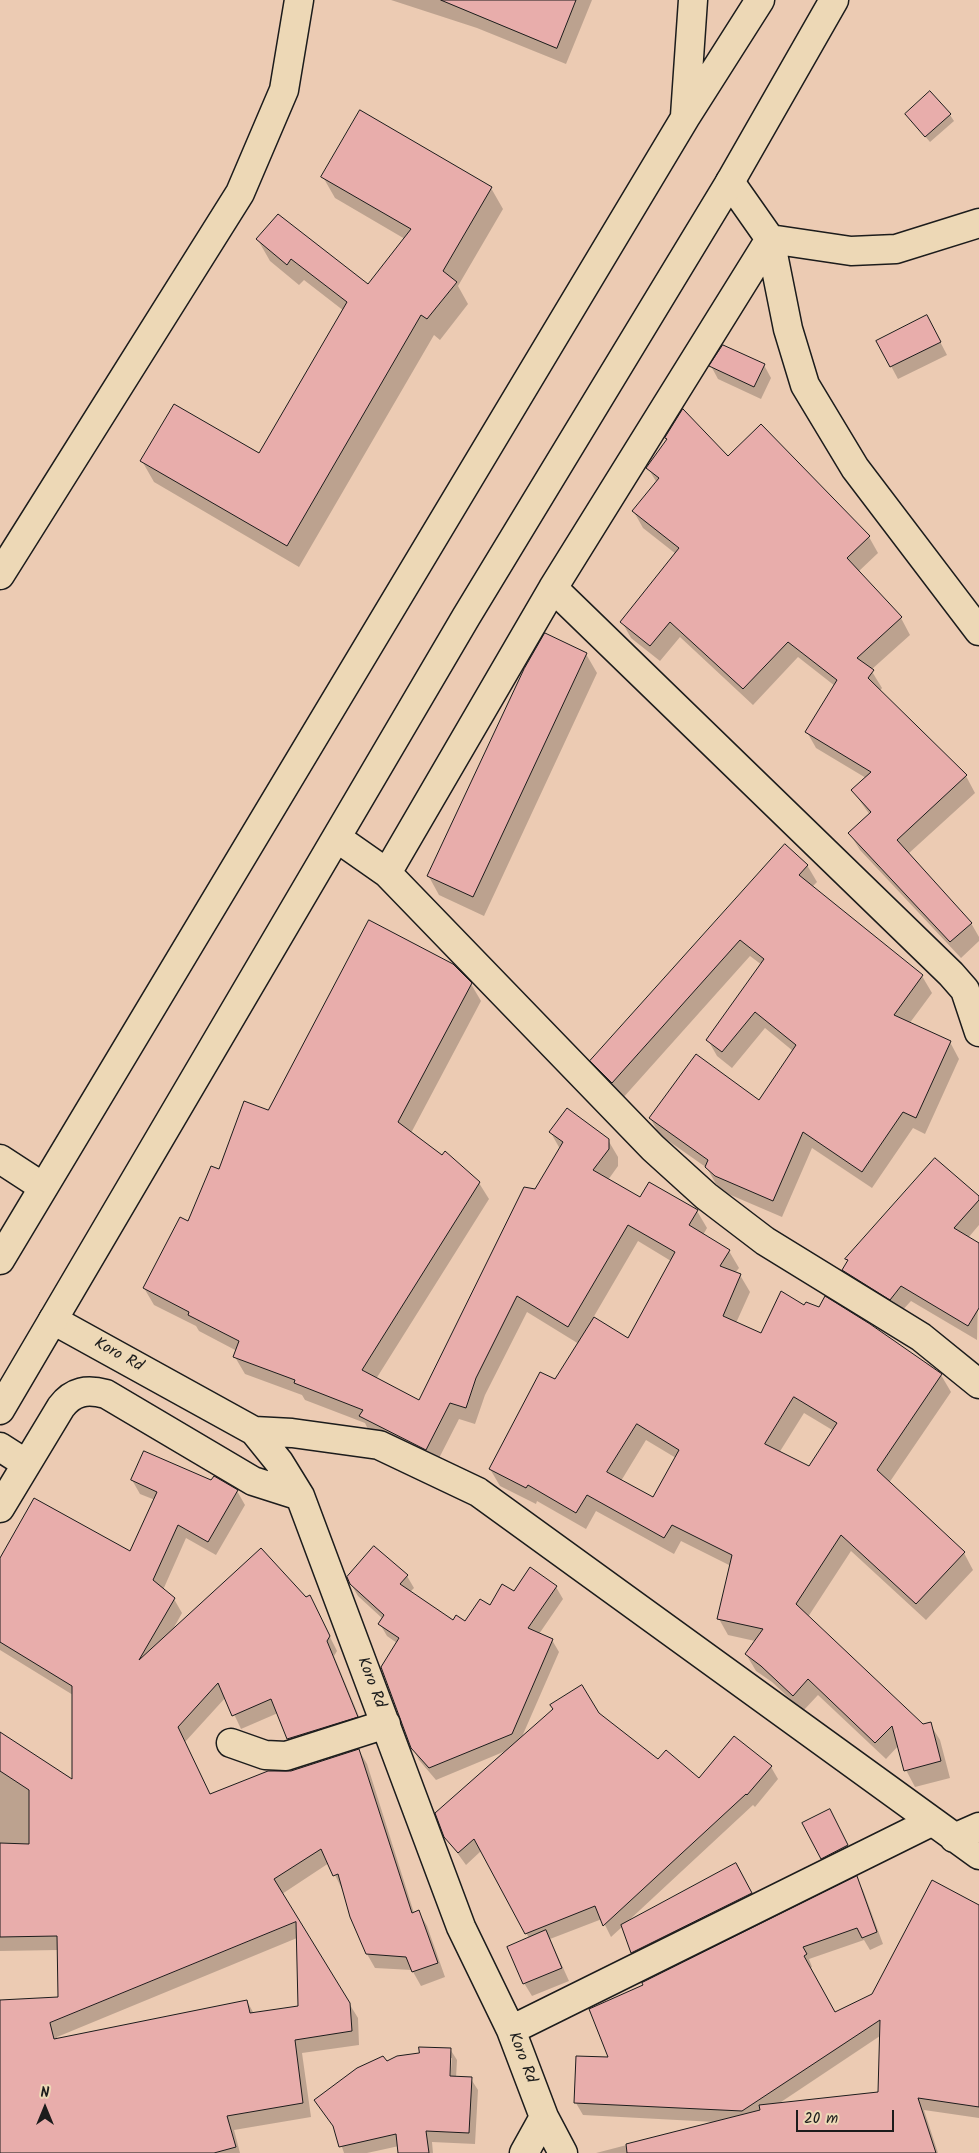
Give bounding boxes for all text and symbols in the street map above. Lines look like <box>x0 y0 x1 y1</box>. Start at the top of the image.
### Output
street label: Koro Rd <box>90 1335 146 1377</box>
street label: Koro Rd <box>352 1655 388 1711</box>
street label: Koro Rd <box>503 2030 539 2086</box>
text: N <box>41 2082 49 2104</box>
north arrow <box>20 2083 70 2133</box>
scale bar <box>799 2100 896 2132</box>
text: 20 m <box>804 2107 838 2131</box>

